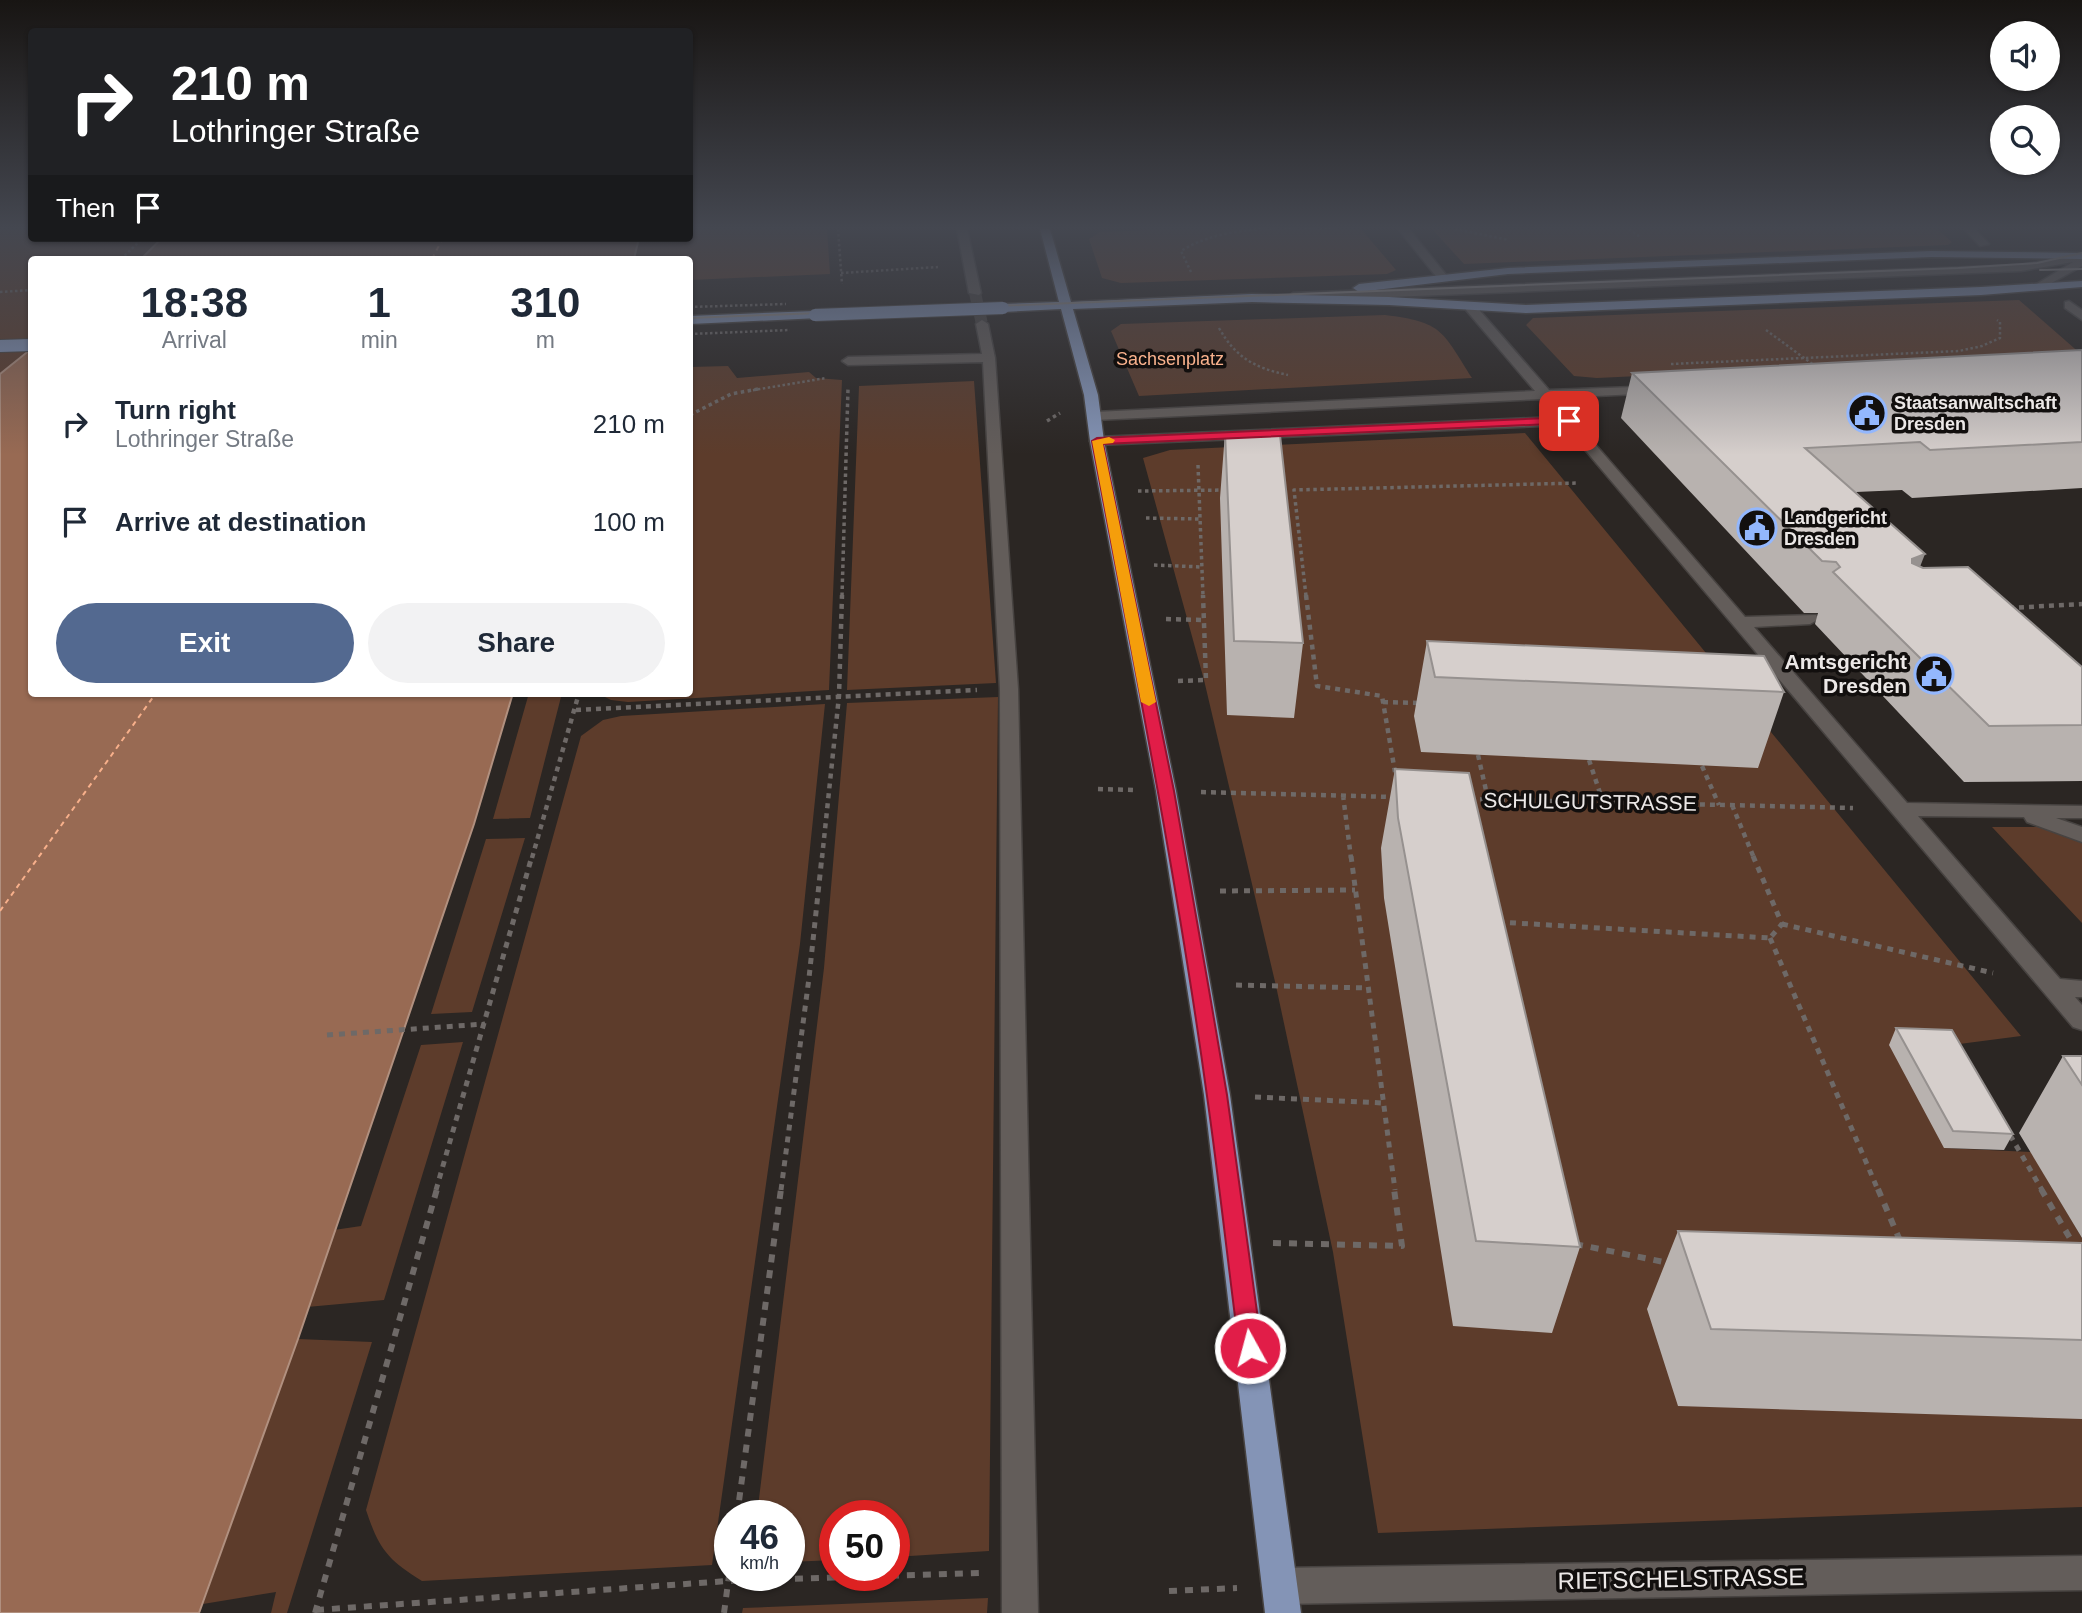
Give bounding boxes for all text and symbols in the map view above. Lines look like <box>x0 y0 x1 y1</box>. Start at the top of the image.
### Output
map controls <box>1990 21 2060 175</box>
button: sound <box>1990 21 2060 91</box>
icon: right <box>56 56 147 147</box>
text: 210 m <box>171 56 310 110</box>
button: search <box>1990 105 2060 175</box>
text: Lothringer Straße <box>171 113 420 149</box>
icon: arrive <box>129 189 167 227</box>
text: Then <box>56 193 115 223</box>
text: 18:38 <box>141 279 248 326</box>
text: 1 <box>367 279 391 326</box>
text: 310 <box>510 279 580 326</box>
text: Arrival <box>162 327 227 353</box>
text: min <box>361 327 398 353</box>
text: m <box>536 327 555 353</box>
park label: Sachsenplatz <box>1116 349 1224 369</box>
pin <box>1539 391 1599 451</box>
public building icon: Staatsanwaltschaft Dresden <box>1846 392 1888 434</box>
place label: Staatsanwaltschaft Dresden <box>1894 393 2057 434</box>
text: Turn right <box>115 395 236 425</box>
icon: arrive <box>1550 402 1588 440</box>
icon: right <box>56 405 94 443</box>
text: 210 m <box>593 409 665 439</box>
text: Lothringer Straße <box>115 426 294 452</box>
icon: arrive <box>56 503 94 541</box>
text: Arrive at destination <box>115 507 366 537</box>
text: 100 m <box>593 507 665 537</box>
public building icon: Landgericht Dresden <box>1736 507 1778 549</box>
place label: Landgericht Dresden <box>1784 508 1887 549</box>
button: Exit <box>56 603 354 683</box>
button: Share <box>368 603 665 683</box>
place label: Amtsgericht Dresden <box>1784 650 1907 697</box>
public building icon: Amtsgericht Dresden <box>1913 653 1955 695</box>
street label: SCHULGUTSTRASSE <box>1483 788 1697 815</box>
position arrow <box>1213 1311 1287 1385</box>
speed limit sign: 50 <box>819 1500 910 1591</box>
text: 46 <box>740 1517 779 1556</box>
text: km/h <box>740 1553 779 1573</box>
street label: RIETSCHELSTRASSE <box>1557 1563 1805 1594</box>

